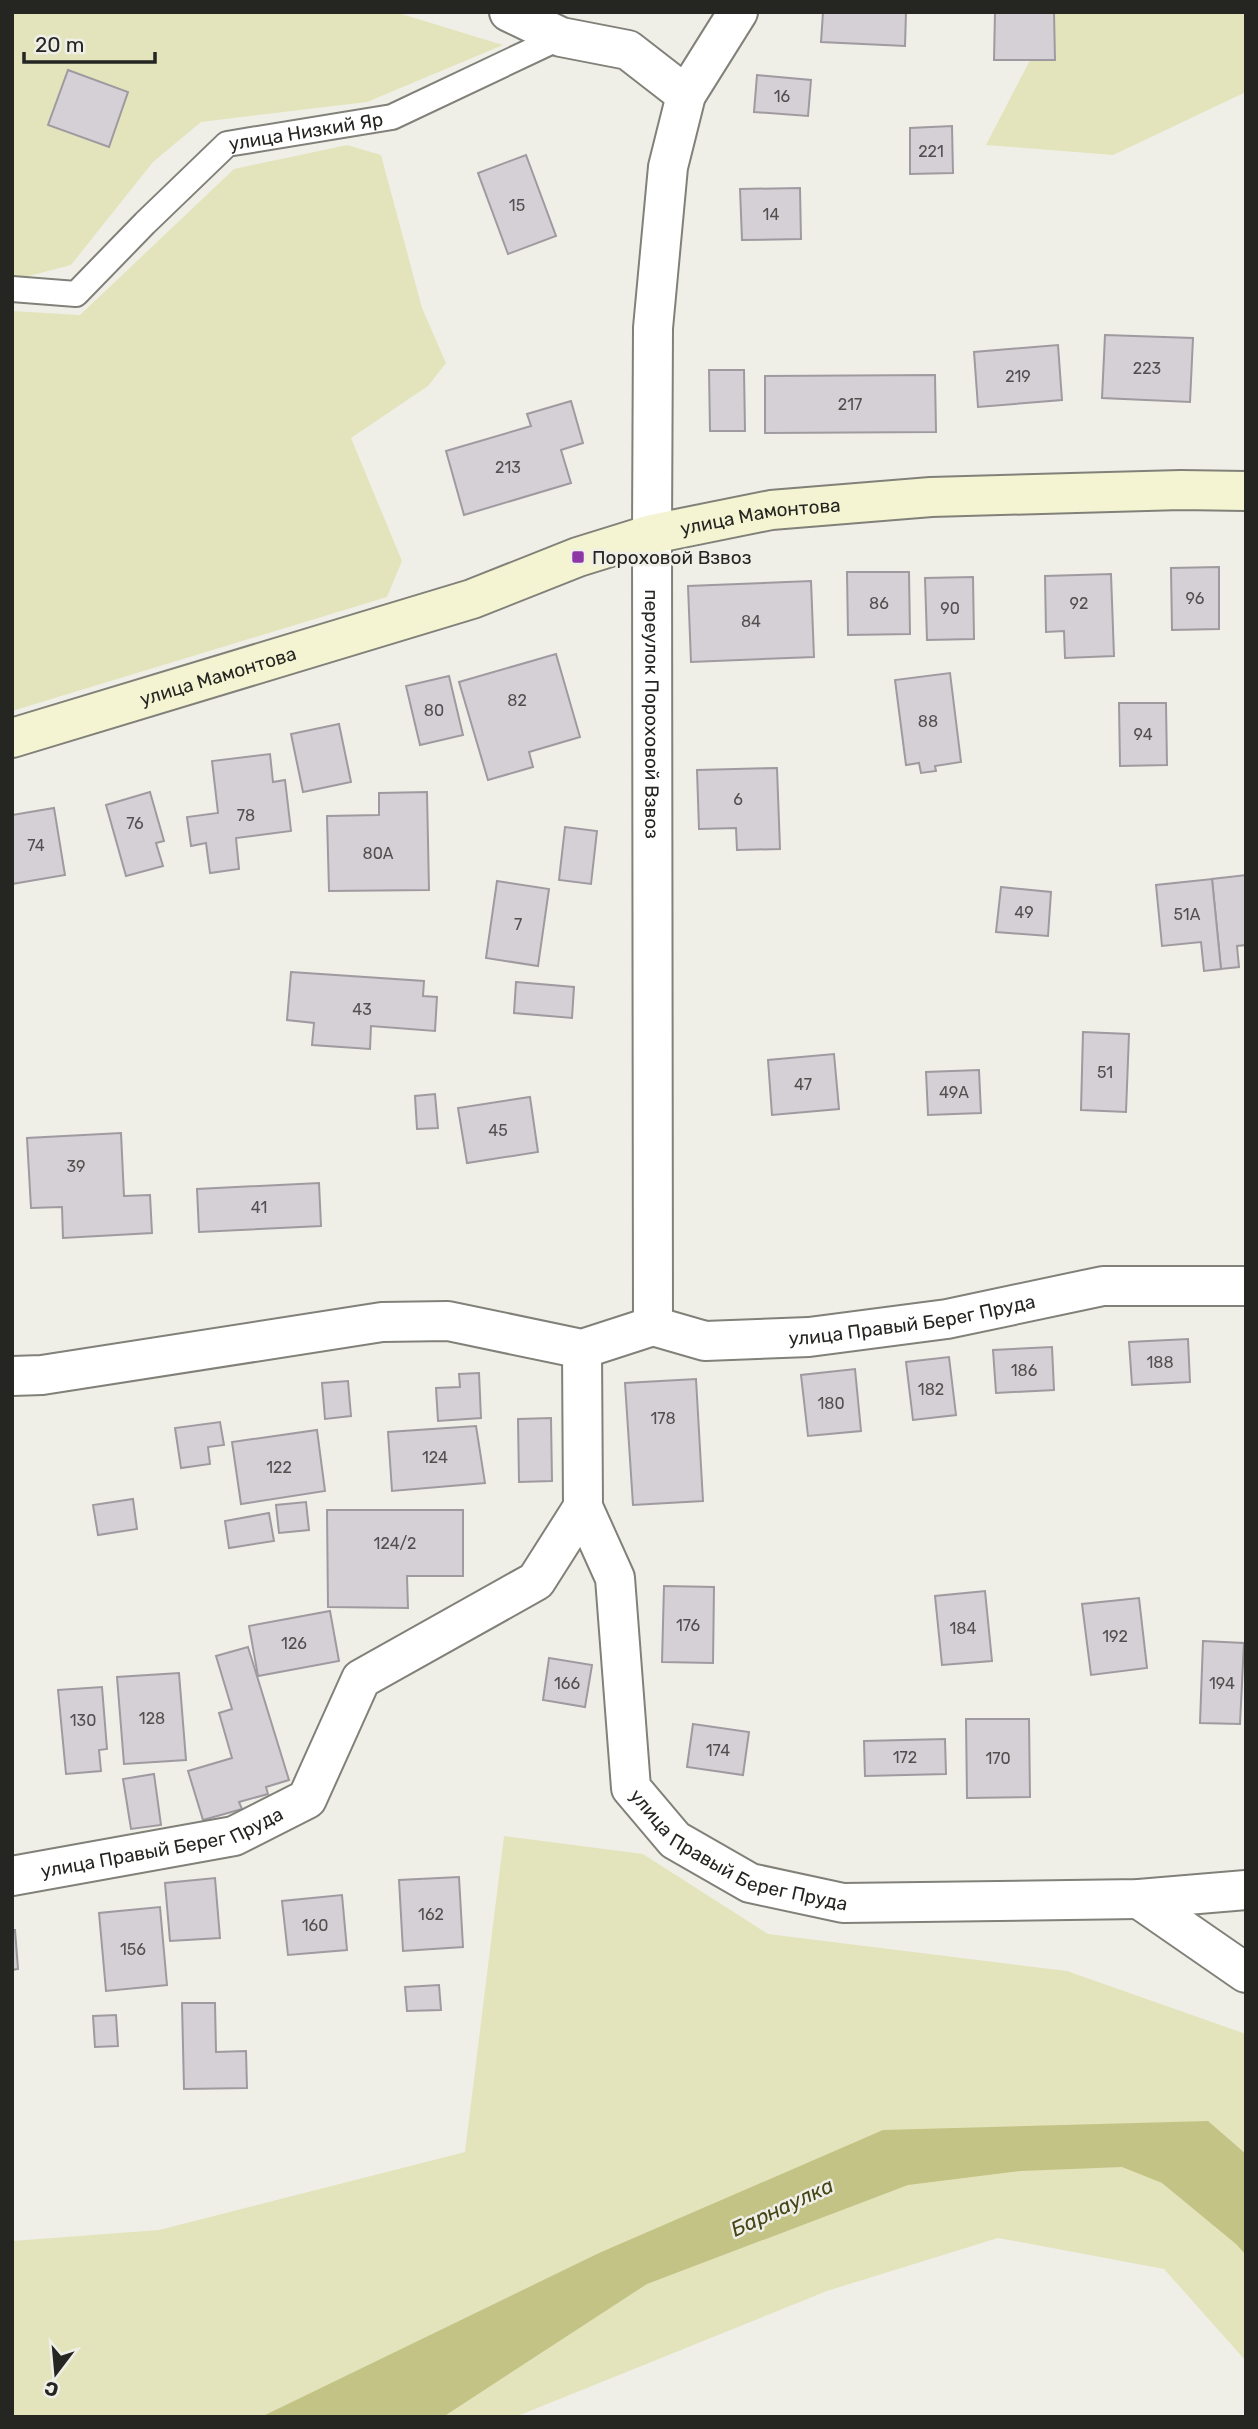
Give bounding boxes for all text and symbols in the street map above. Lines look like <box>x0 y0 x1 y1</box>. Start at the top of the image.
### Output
scale bar <box>24 21 156 65</box>
text: 20 m <box>35 32 84 57</box>
house number: 16 <box>774 87 791 106</box>
street label: улица Низкий Яр <box>227 107 385 155</box>
house number: 221 <box>918 142 944 161</box>
house number: 15 <box>509 196 525 215</box>
house number: 14 <box>763 205 779 224</box>
house number: 223 <box>1133 359 1161 378</box>
house number: 219 <box>1005 367 1031 386</box>
house number: 217 <box>838 395 862 414</box>
house number: 213 <box>495 458 521 477</box>
street label: улица Мамонтова <box>678 493 841 540</box>
place label: Пороховой Взвоз <box>592 546 751 569</box>
marker: Пороховой Взвоз <box>570 549 586 565</box>
street label: переулок Пороховой Взвоз <box>641 589 664 839</box>
house number: 96 <box>1186 589 1205 608</box>
house number: 86 <box>869 594 889 613</box>
house number: 92 <box>1070 594 1088 613</box>
house number: 90 <box>940 599 960 618</box>
house number: 84 <box>741 612 761 631</box>
street label: улица Мамонтова <box>137 641 299 710</box>
house number: 82 <box>507 691 527 710</box>
house number: 80 <box>424 701 444 720</box>
house number: 88 <box>918 712 938 731</box>
house number: 94 <box>1133 725 1153 744</box>
house number: 6 <box>733 790 743 809</box>
house number: 78 <box>237 806 255 825</box>
house number: 76 <box>126 814 144 833</box>
house number: 74 <box>27 836 45 855</box>
house number: 80А <box>362 844 394 863</box>
house number: 49 <box>1014 903 1034 922</box>
house number: 51А <box>1174 905 1201 924</box>
house number: 7 <box>514 915 522 934</box>
house number: 43 <box>352 1000 372 1019</box>
house number: 51 <box>1097 1063 1113 1082</box>
house number: 47 <box>794 1075 812 1094</box>
house number: 49А <box>939 1083 969 1102</box>
house number: 45 <box>488 1121 508 1140</box>
house number: 39 <box>66 1157 86 1176</box>
house number: 41 <box>251 1198 267 1217</box>
street label: улица Правый Берег Пруда <box>788 1289 1037 1349</box>
house number: 188 <box>1146 1353 1174 1372</box>
house number: 186 <box>1011 1361 1038 1380</box>
house number: 182 <box>918 1380 944 1399</box>
house number: 180 <box>817 1394 845 1413</box>
house number: 178 <box>650 1409 676 1428</box>
house number: 124 <box>422 1448 448 1467</box>
house number: 122 <box>266 1458 292 1477</box>
house number: 124/2 <box>374 1534 416 1553</box>
house number: 176 <box>676 1616 700 1635</box>
house number: 184 <box>950 1619 977 1638</box>
house number: 192 <box>1102 1627 1128 1646</box>
house number: 126 <box>281 1634 307 1653</box>
house number: 166 <box>554 1674 580 1693</box>
house number: 194 <box>1209 1674 1235 1693</box>
house number: 128 <box>139 1709 165 1728</box>
house number: 130 <box>70 1711 96 1730</box>
house number: 174 <box>706 1741 730 1760</box>
house number: 172 <box>893 1748 917 1767</box>
house number: 170 <box>985 1749 1011 1768</box>
street label: улица Правый Берег Пруда <box>625 1784 850 1915</box>
street label: улица Правый Берег Пруда <box>39 1802 287 1882</box>
house number: 162 <box>418 1905 444 1924</box>
house number: 160 <box>302 1916 328 1935</box>
house number: 156 <box>120 1940 146 1959</box>
water label: Барнаулка <box>727 2172 837 2242</box>
north arrow <box>21 2338 91 2408</box>
text: С <box>42 2376 61 2402</box>

